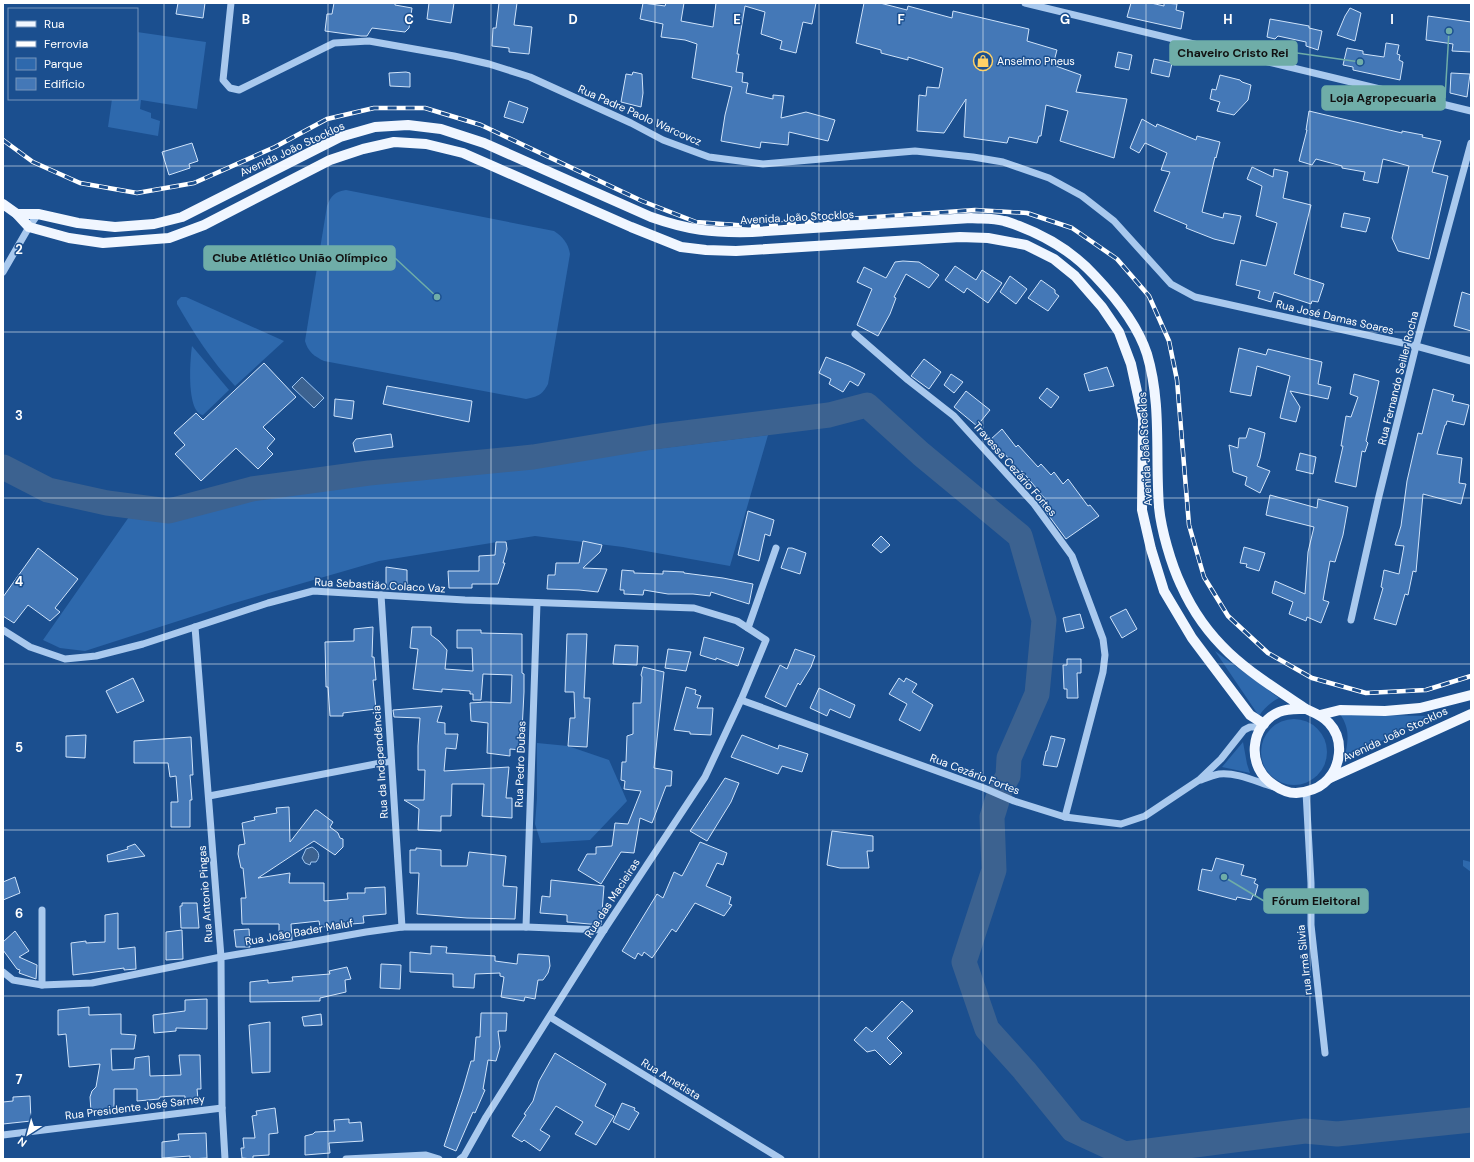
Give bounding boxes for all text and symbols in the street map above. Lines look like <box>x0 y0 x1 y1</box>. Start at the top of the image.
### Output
legend <box>8 8 138 100</box>
text: B <box>242 11 250 28</box>
text: C <box>404 11 414 28</box>
text: D <box>568 11 578 28</box>
text: E <box>733 11 741 28</box>
text: F <box>897 11 905 28</box>
text: G <box>1060 11 1070 28</box>
text: H <box>1223 11 1233 28</box>
text: I <box>1390 11 1394 28</box>
text: Rua <box>44 16 65 32</box>
text: Ferrovia <box>44 36 88 52</box>
callout: Chaveiro Cristo Rei <box>1170 41 1297 65</box>
text: Chaveiro Cristo Rei <box>1177 45 1289 61</box>
shop icon: Anselmo Pneus <box>972 50 994 72</box>
place label: Anselmo Pneus <box>997 54 1075 68</box>
text: Parque <box>44 56 83 72</box>
text: Edifício <box>44 76 85 92</box>
street label: Rua Padre Paolo Warcovcz <box>576 81 704 149</box>
callout: Loja Agropecuaria <box>1322 86 1445 110</box>
text: Loja Agropecuaria <box>1330 90 1436 106</box>
street label: Avenida João Stocklos <box>237 119 347 179</box>
street label: Avenida João Stocklos <box>740 207 854 227</box>
text: 2 <box>15 241 23 258</box>
callout: Clube Atlético União Olímpico <box>204 246 395 270</box>
text: Clube Atlético União Olímpico <box>212 250 388 266</box>
street label: Rua José Damas Soares <box>1275 297 1395 337</box>
street label: Rua Fernando Seiller Rocha <box>1375 310 1421 446</box>
street label: Avenida João Stocklos <box>1135 392 1155 506</box>
text: 3 <box>15 407 23 424</box>
street label: Travessa Cezário Fortes <box>970 419 1060 519</box>
text: 4 <box>15 573 23 590</box>
street label: Rua Sebastião Colaco Vaz <box>314 575 446 595</box>
street label: Avenida João Stocklos <box>1340 704 1450 764</box>
street label: Rua da Independência <box>369 705 391 819</box>
street label: Rua Pedro Dubas <box>511 721 529 807</box>
text: 5 <box>15 739 23 756</box>
street label: Rua Cezário Fortes <box>928 750 1022 798</box>
street label: Rua Antonio Pingas <box>195 845 215 943</box>
street label: Rua das Macieiras <box>581 856 643 940</box>
callout: Fórum Eleitoral <box>1264 889 1368 913</box>
text: Fórum Eleitoral <box>1272 893 1360 909</box>
text: 6 <box>15 905 23 922</box>
street label: Rua João Bader Maluf <box>244 916 354 948</box>
street label: rua Irmã Silvia <box>1293 924 1315 996</box>
street label: Rua Ametista <box>639 1055 703 1103</box>
text: 7 <box>16 1071 23 1088</box>
street label: Rua Presidente José Sarney <box>64 1091 206 1123</box>
north arrow <box>8 1114 48 1154</box>
text: N <box>15 1134 29 1150</box>

